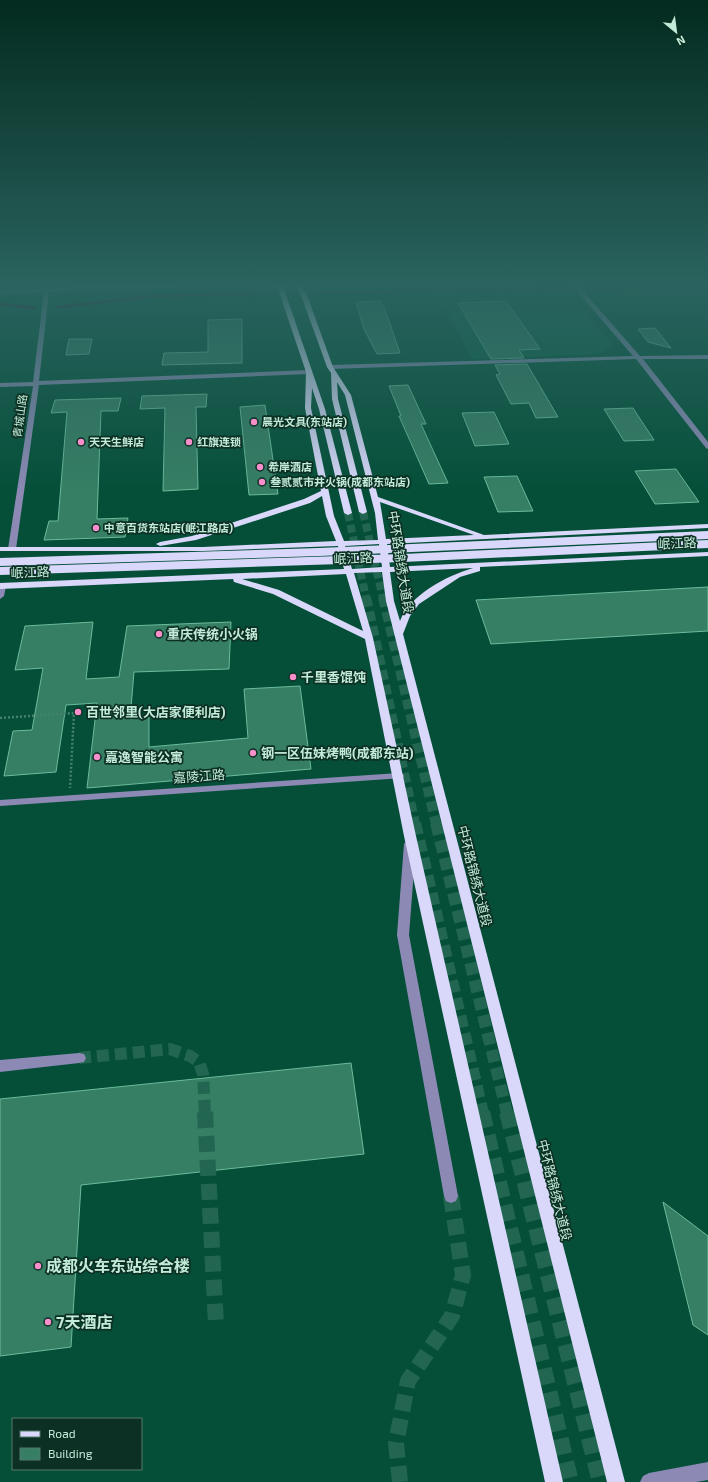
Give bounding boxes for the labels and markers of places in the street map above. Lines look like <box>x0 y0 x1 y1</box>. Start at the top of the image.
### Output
place label: 晨光文具(东站店) <box>262 415 347 428</box>
marker: 晨光文具(东站店) <box>249 417 259 427</box>
place label: 天天生鲜店 <box>89 435 144 448</box>
place label: 红旗连锁 <box>197 435 241 448</box>
marker: 天天生鲜店 <box>76 437 86 447</box>
marker: 红旗连锁 <box>184 437 194 447</box>
place label: 希岸酒店 <box>268 460 312 473</box>
marker: 希岸酒店 <box>255 462 265 472</box>
place label: 叁贰贰市井火锅(成都东站店) <box>270 475 410 488</box>
marker: 叁贰贰市井火锅(成都东站店) <box>257 477 267 487</box>
place label: 中意百货东站店(岷江路店) <box>104 521 233 534</box>
marker: 中意百货东站店(岷江路店) <box>91 523 101 533</box>
place label: 重庆传统小火锅 <box>167 626 258 642</box>
marker: 重庆传统小火锅 <box>154 629 164 639</box>
place label: 千里香馄饨 <box>301 669 366 685</box>
marker: 千里香馄饨 <box>288 672 298 682</box>
place label: 百世邻里(大店家便利店) <box>86 704 226 720</box>
marker: 百世邻里(大店家便利店) <box>73 707 83 717</box>
place label: 钢一区伍妹烤鸭(成都东站) <box>261 745 414 761</box>
marker: 钢一区伍妹烤鸭(成都东站) <box>248 748 258 758</box>
place label: 嘉逸智能公寓 <box>105 749 183 765</box>
marker: 嘉逸智能公寓 <box>92 752 102 762</box>
place label: 成都火车东站综合楼 <box>46 1256 190 1275</box>
marker: 成都火车东站综合楼 <box>33 1261 43 1271</box>
place label: 7天酒店 <box>56 1312 112 1331</box>
marker: 7天酒店 <box>43 1317 53 1327</box>

